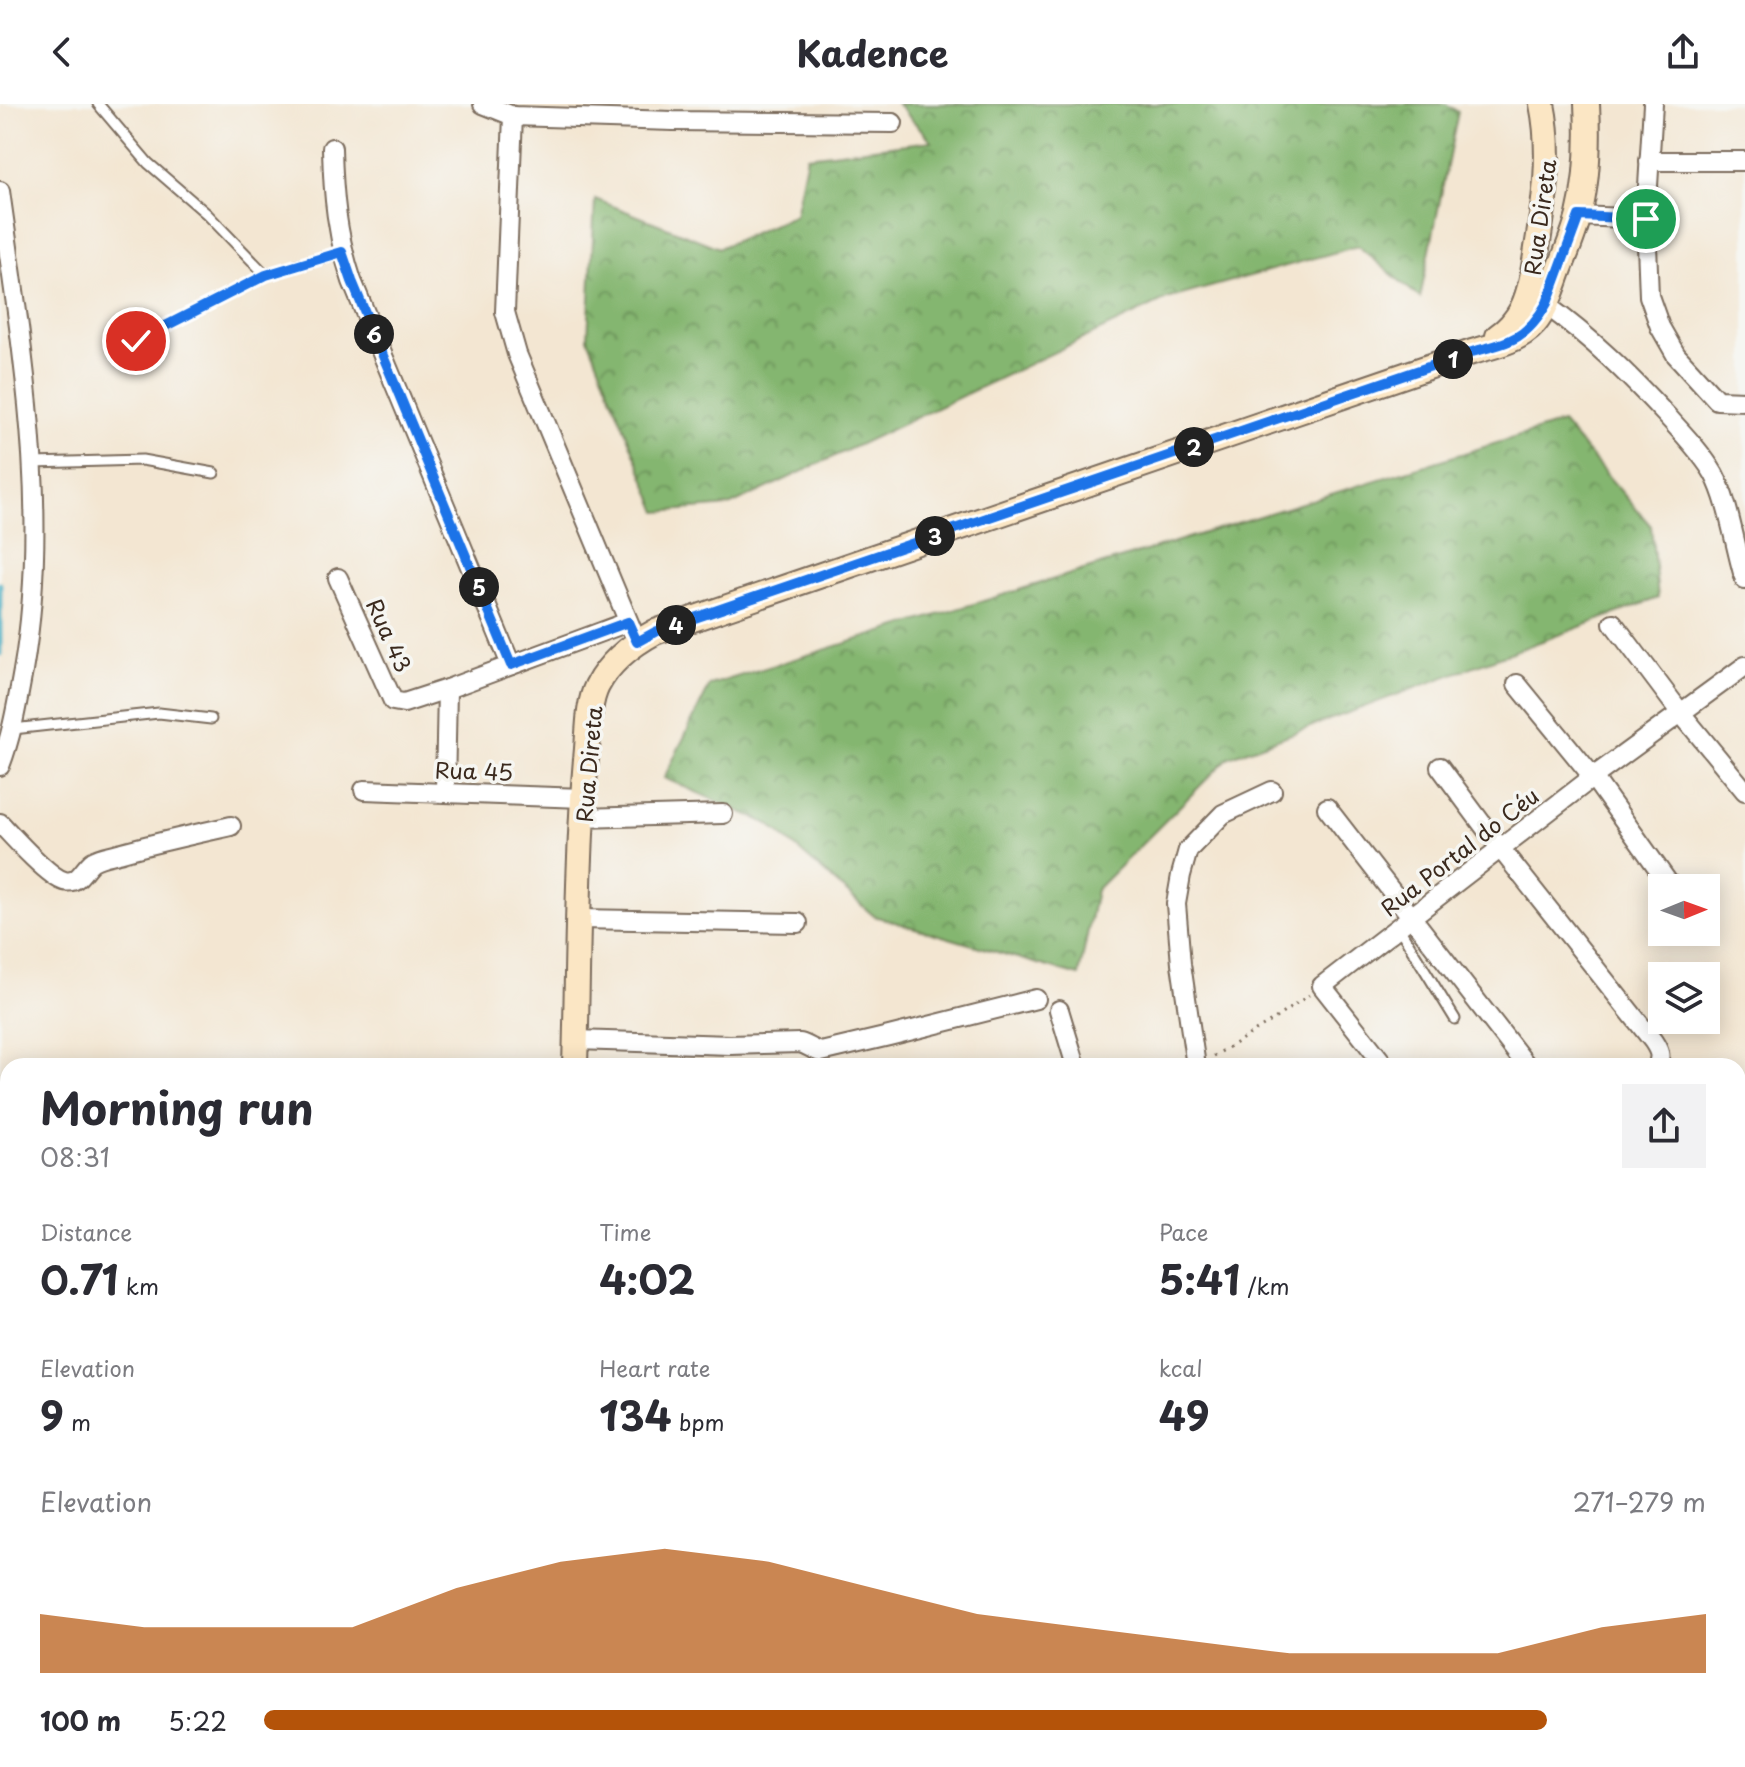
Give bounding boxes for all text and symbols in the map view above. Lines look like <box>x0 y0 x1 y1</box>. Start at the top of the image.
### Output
text: Kadence <box>797 25 948 79</box>
icon: back <box>40 30 84 74</box>
icon: share <box>1661 30 1705 74</box>
street label: Rua Direta <box>1515 156 1564 277</box>
pin <box>1612 185 1680 253</box>
icon: arrive <box>1624 197 1668 241</box>
pin <box>102 307 170 375</box>
pin: 6 <box>354 314 394 354</box>
text: 6 <box>366 317 382 350</box>
icon: check <box>114 319 158 363</box>
pin: 1 <box>1433 339 1473 379</box>
text: 1 <box>1448 342 1458 375</box>
pin: 2 <box>1174 427 1214 467</box>
text: 2 <box>1186 430 1202 463</box>
pin: 3 <box>915 516 955 556</box>
text: 3 <box>928 519 942 552</box>
pin: 5 <box>459 567 499 607</box>
text: 5 <box>472 570 486 603</box>
street label: Rua 43 <box>359 593 421 677</box>
pin: 4 <box>656 605 696 645</box>
text: 4 <box>669 608 683 641</box>
street label: Rua Direta <box>566 704 610 824</box>
street label: Rua 45 <box>434 752 514 788</box>
street label: Rua Portal do Céu <box>1373 779 1545 923</box>
north arrow <box>1648 874 1720 946</box>
map controls <box>1648 874 1720 1034</box>
button: layers <box>1648 962 1720 1034</box>
text: Morning run <box>40 1074 314 1140</box>
button: share <box>1622 1084 1706 1168</box>
text: 08:31 <box>40 1137 110 1176</box>
text: Distance <box>40 1215 132 1248</box>
text: Time <box>599 1215 651 1248</box>
text: Pace <box>1159 1215 1208 1248</box>
text: 0.71 <box>40 1248 119 1309</box>
text: 4:02 <box>599 1248 695 1309</box>
text: 5:41 <box>1159 1248 1240 1309</box>
text: km <box>119 1269 159 1302</box>
text: /km <box>1240 1269 1290 1302</box>
text: Elevation <box>40 1351 135 1384</box>
text: Heart rate <box>599 1351 710 1384</box>
text: kcal <box>1159 1351 1203 1384</box>
text: 9 <box>40 1384 64 1445</box>
text: 134 <box>599 1384 672 1445</box>
text: 49 <box>1159 1384 1210 1445</box>
text: m <box>64 1405 91 1438</box>
text: bpm <box>672 1405 725 1438</box>
text: Elevation <box>40 1482 152 1521</box>
text: 271–279 m <box>1573 1482 1706 1521</box>
text: 100 m <box>40 1701 121 1740</box>
text: 5:22 <box>168 1701 227 1740</box>

